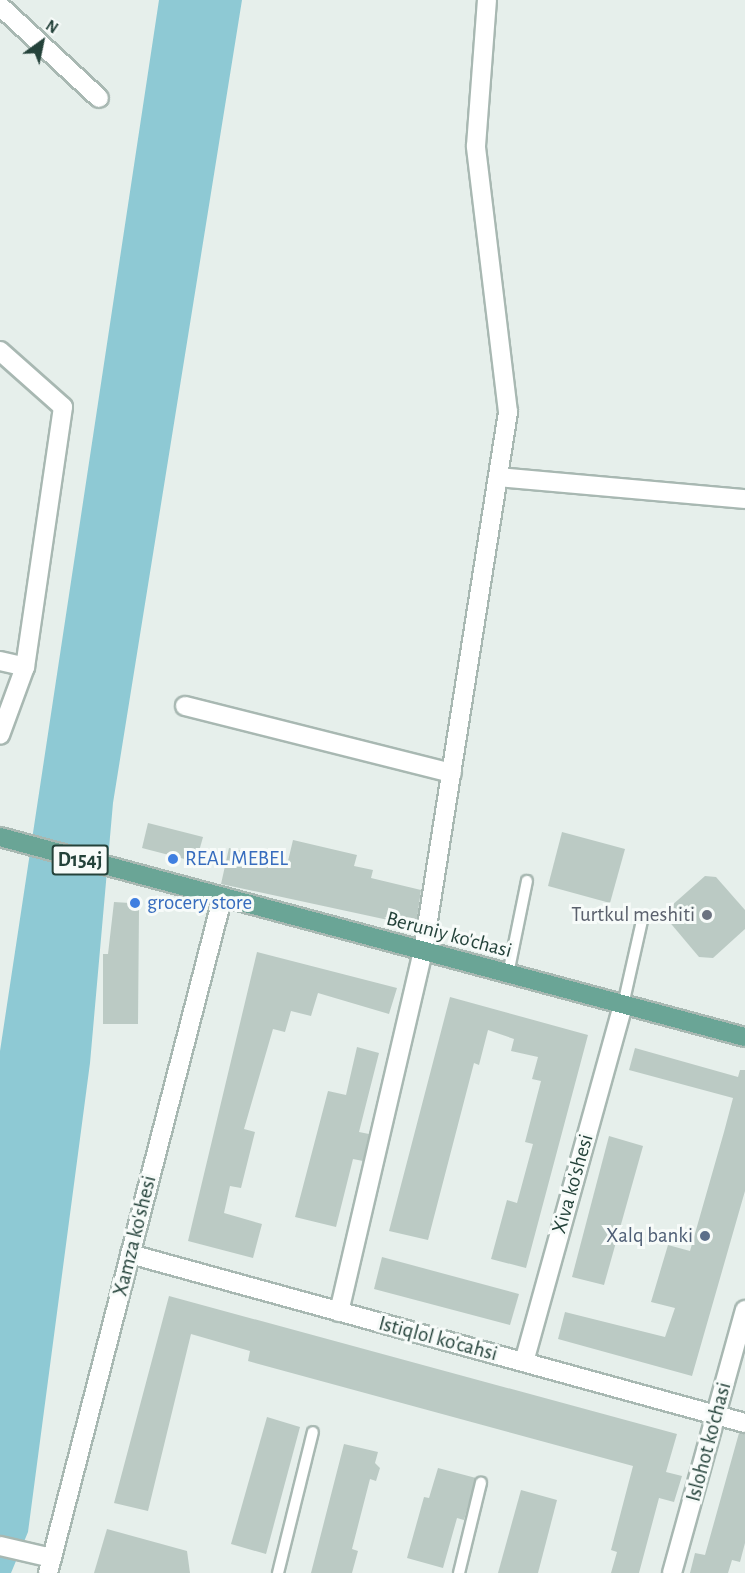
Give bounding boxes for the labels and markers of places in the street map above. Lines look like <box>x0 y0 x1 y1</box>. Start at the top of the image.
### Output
place label: REAL MEBEL <box>185 846 288 872</box>
marker: REAL MEBEL <box>166 852 180 866</box>
place label: grocery store <box>147 890 252 916</box>
marker: grocery store <box>128 896 142 910</box>
place label: Turtkul meshiti <box>571 902 695 928</box>
marker: Turtkul meshiti <box>700 908 714 922</box>
place label: Xalq banki <box>606 1223 693 1249</box>
marker: Xalq banki <box>698 1229 712 1243</box>

